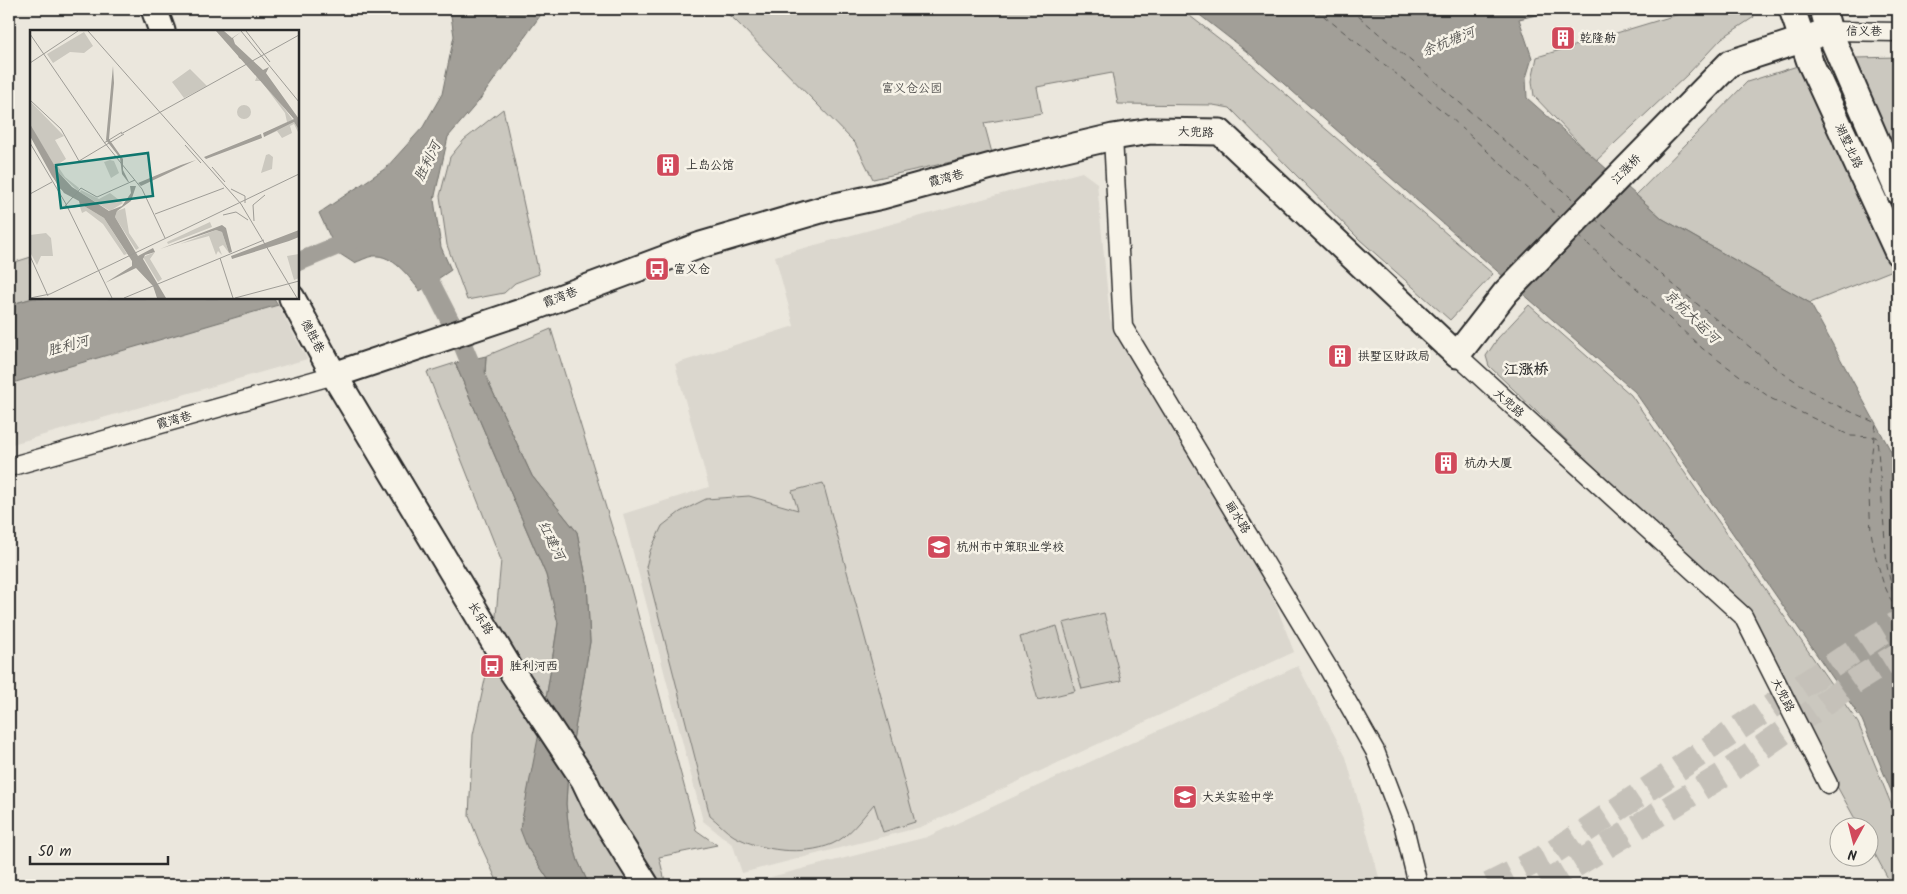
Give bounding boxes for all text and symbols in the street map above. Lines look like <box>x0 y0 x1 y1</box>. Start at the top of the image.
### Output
water label: 余杭塘河 <box>1418 20 1480 63</box>
street label: 信义巷 <box>1846 22 1882 41</box>
building icon: 乾隆舫 <box>1550 25 1576 51</box>
place label: 乾隆舫 <box>1580 29 1617 48</box>
inset map <box>30 30 299 299</box>
park label: 富义仓公园 <box>882 79 942 98</box>
street label: 湖墅北路 <box>1830 120 1867 172</box>
street label: 大兜路 <box>1178 122 1214 143</box>
water label: 胜利河 <box>409 136 448 185</box>
street label: 江涨桥 <box>1607 149 1646 189</box>
building icon: 上岛公馆 <box>655 152 681 178</box>
place label: 上岛公馆 <box>686 156 734 175</box>
street label: 霞湾巷 <box>926 165 966 192</box>
bus stop icon: 富义仓 <box>644 256 670 282</box>
place label: 富义仓 <box>674 260 710 279</box>
street label: 霞湾巷 <box>540 282 580 313</box>
water label: 京杭大运河 <box>1658 284 1726 350</box>
street label: 德胜巷 <box>296 316 329 357</box>
water label: 胜利河 <box>45 329 93 362</box>
building icon: 拱墅区财政局 <box>1327 343 1353 369</box>
place label: 拱墅区财政局 <box>1358 347 1430 366</box>
district label: 江涨桥 <box>1503 358 1549 382</box>
street label: 大兜路 <box>1489 384 1528 422</box>
street label: 霞湾巷 <box>154 406 194 435</box>
building icon: 杭办大厦 <box>1433 450 1459 476</box>
place label: 杭办大厦 <box>1464 454 1512 473</box>
street label: 丽水路 <box>1220 497 1255 538</box>
water label: 红建河 <box>532 517 571 566</box>
school or university icon: 杭州市中策职业学校 <box>926 534 952 560</box>
place label: 杭州市中策职业学校 <box>956 538 1064 557</box>
street label: 长乐路 <box>463 598 498 639</box>
bus stop icon: 胜利河西 <box>479 653 505 679</box>
place label: 胜利河西 <box>509 657 558 676</box>
street label: 大兜路 <box>1766 675 1799 716</box>
school or university icon: 大关实验中学 <box>1172 784 1198 810</box>
place label: 大关实验中学 <box>1202 788 1274 807</box>
north arrow <box>1830 816 1880 866</box>
scale bar <box>30 834 168 866</box>
text: 50 m <box>38 840 72 864</box>
text: N <box>1847 842 1858 865</box>

